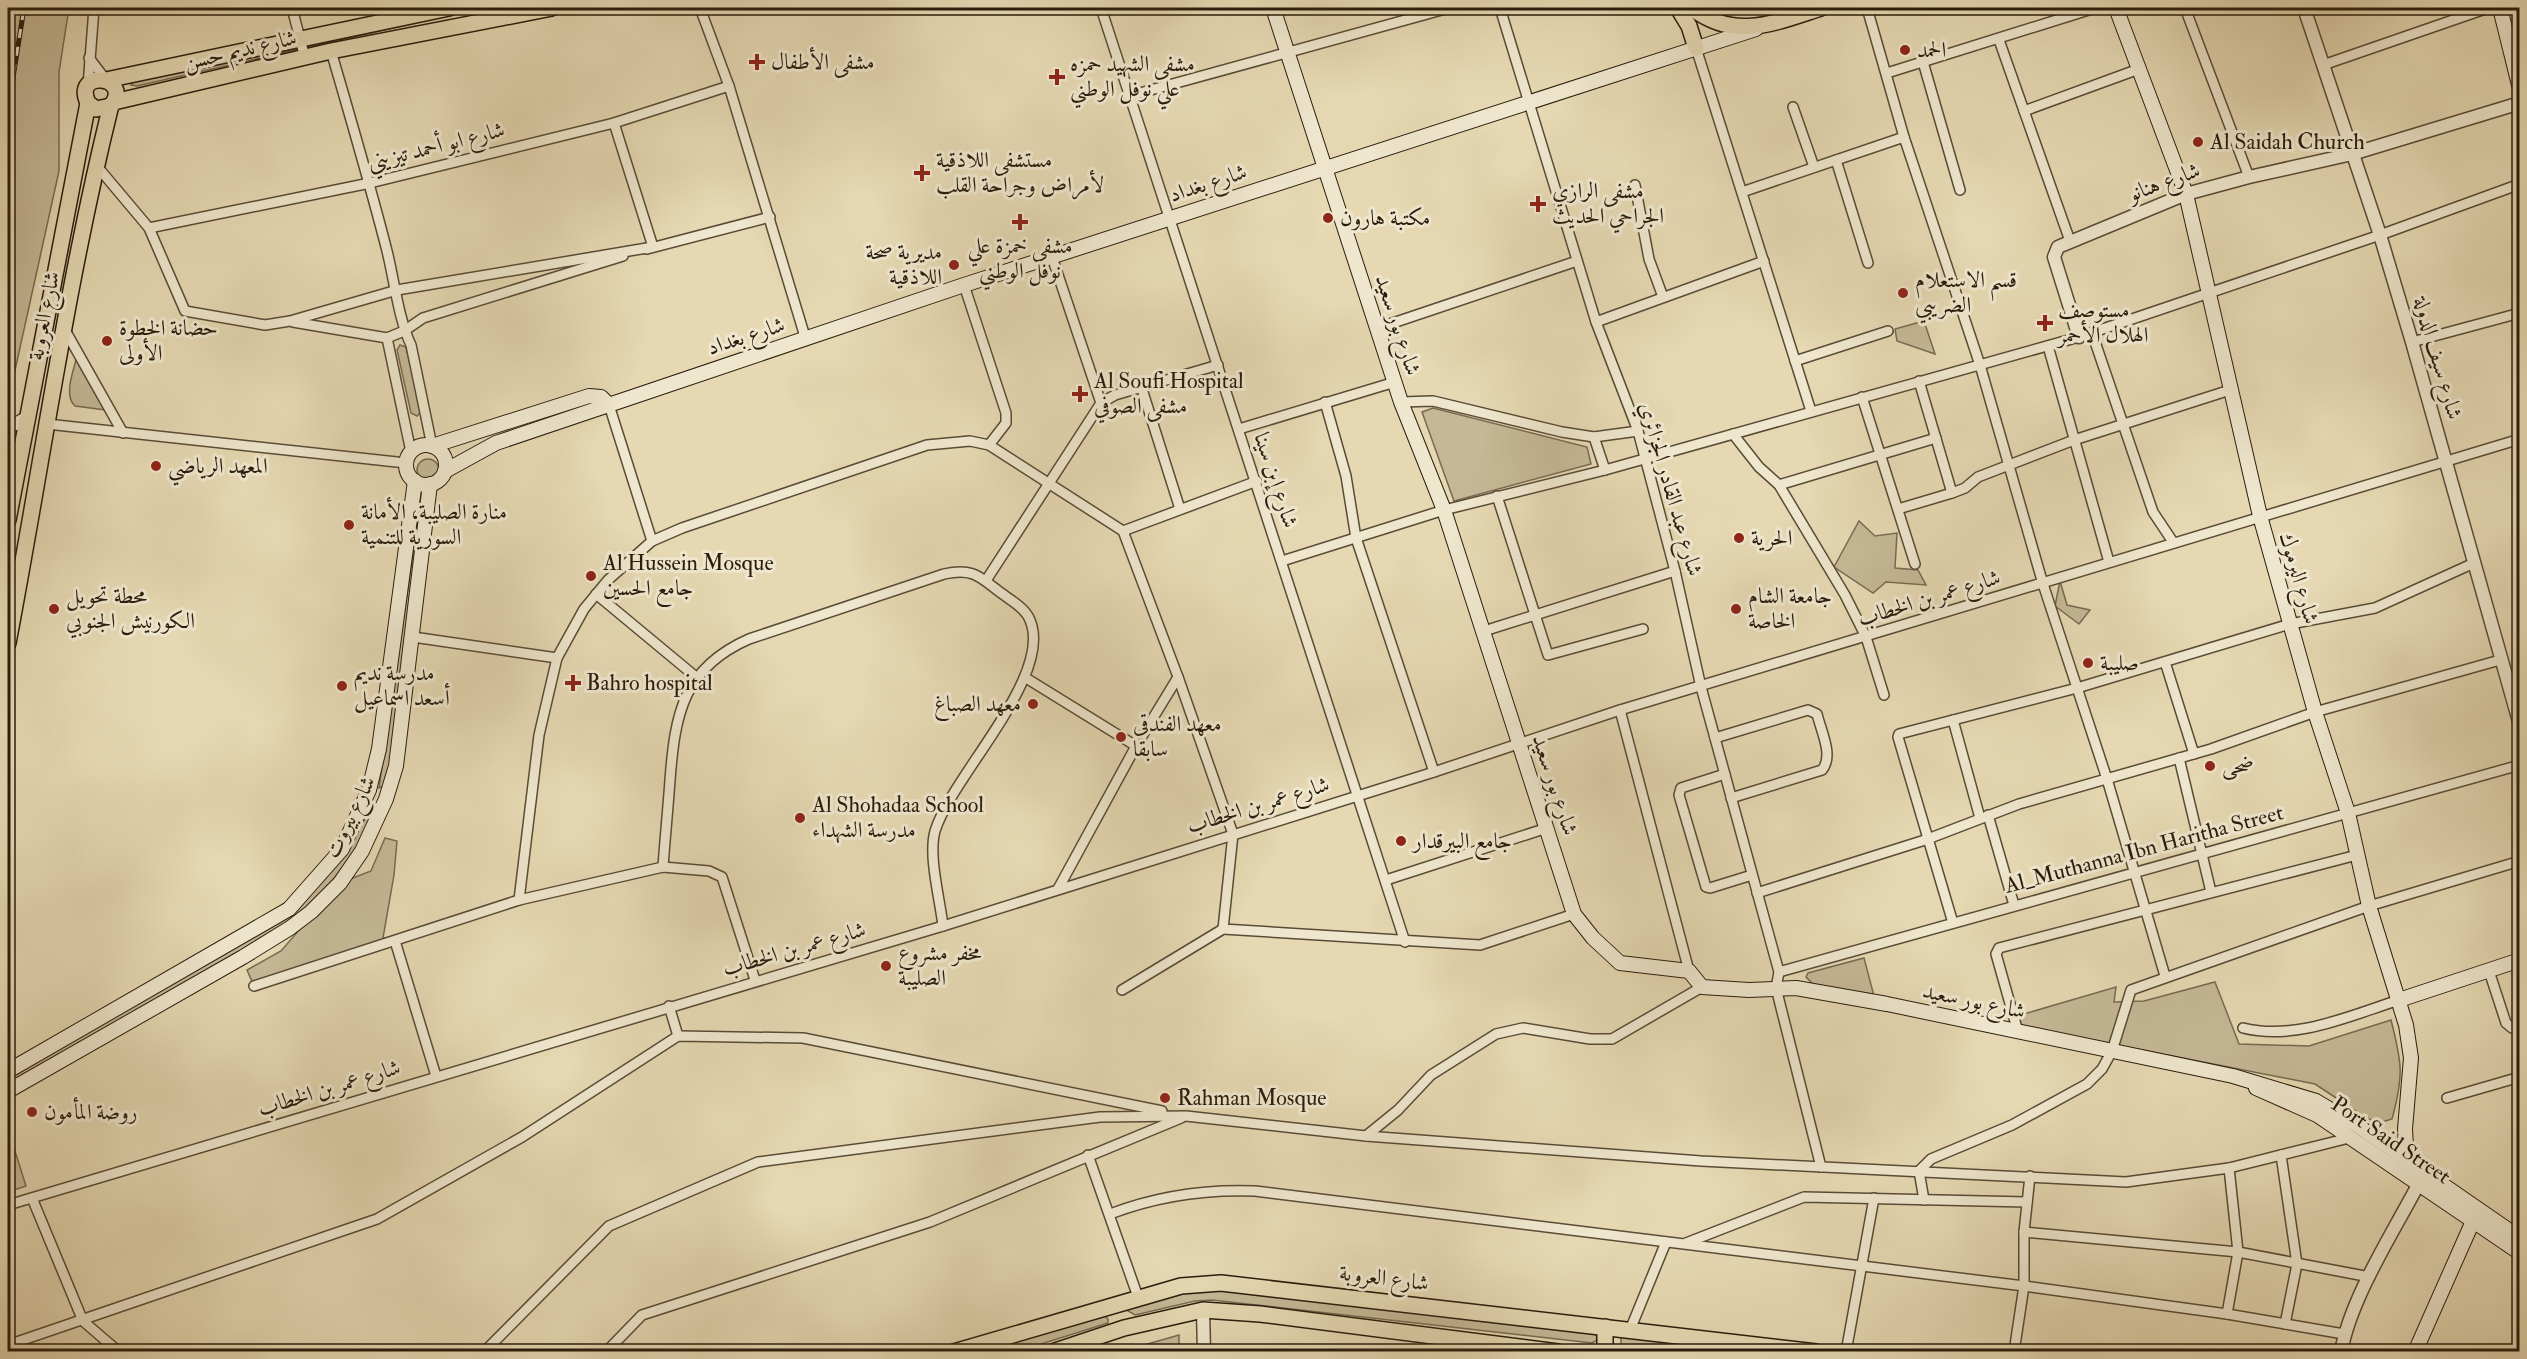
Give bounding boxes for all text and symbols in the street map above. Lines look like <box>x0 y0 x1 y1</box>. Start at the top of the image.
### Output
street label: شارع نديم حسن <box>181 23 300 81</box>
place label: الحمد <box>1917 36 1946 64</box>
marker: الحمد <box>1898 43 1912 57</box>
place label: مشفى الأطفال <box>771 46 875 78</box>
place label: مشفى الشهيد حمزه علي نوفل الوطني <box>1070 50 1195 110</box>
marker: مشفى الأطفال <box>748 53 766 71</box>
marker: مشفى الشهيد حمزه علي نوفل الوطني <box>1048 68 1066 86</box>
street label: شارع ابو أحمد تيزيني <box>364 113 509 181</box>
place label: Al Saidah Church <box>2209 128 2365 156</box>
marker: Al Saidah Church <box>2191 135 2205 149</box>
place label: مستشفى اللاذقية لأمراض وجراحة القلب <box>936 146 1104 200</box>
street label: شارع هنانو <box>2122 156 2205 212</box>
street label: شارع بغداد <box>1166 157 1252 212</box>
marker: مستشفى اللاذقية لأمراض وجراحة القلب <box>913 164 931 182</box>
place label: مشفى الرازي الجراحي الحديث <box>1552 177 1664 234</box>
marker: مشفى الرازي الجراحي الحديث <box>1529 195 1547 213</box>
place label: مكتبة هارون <box>1340 204 1430 232</box>
marker: مكتبة هارون <box>1321 211 1335 225</box>
marker: مشفى خمزة علي نوفل الوطني <box>1011 213 1029 231</box>
place label: مشفى خمزة علي نوفل الوطني <box>967 232 1073 291</box>
place label: مديرية صحة اللاذقية <box>865 238 942 291</box>
marker: مديرية صحة اللاذقية <box>947 258 961 272</box>
place label: قسم الاستعلام الضريبي <box>1915 266 2017 324</box>
street label: شارع العروبة <box>22 269 70 364</box>
street label: شارع بور سعيد <box>1365 271 1427 380</box>
marker: قسم الاستعلام الضريبي <box>1896 286 1910 300</box>
street label: شارع سيف الدولة <box>2403 292 2469 424</box>
place label: مستوصف الهلال الأحمر <box>2056 296 2149 349</box>
street label: شارع بغداد <box>704 310 790 365</box>
place label: حضانة الخطوة الأولى <box>119 314 218 367</box>
marker: مستوصف الهلال الأحمر <box>2036 314 2054 332</box>
marker: حضانة الخطوة الأولى <box>100 334 114 348</box>
place label: Al Soufi Hospital مشفى الصوفي <box>1093 367 1244 424</box>
marker: Al Soufi Hospital مشفى الصوفي <box>1071 385 1089 403</box>
street label: شارع عبد القادر الجزائري <box>1629 399 1709 580</box>
street label: شارع إبن سينا <box>1244 429 1305 533</box>
place label: المعهد الرياضي <box>168 452 268 486</box>
marker: المعهد الرياضي <box>149 459 163 473</box>
place label: منارة الصليبة، الأمانة السورية للتنمية <box>361 496 507 551</box>
marker: منارة الصليبة، الأمانة السورية للتنمية <box>342 518 356 532</box>
place label: الحرية <box>1751 524 1792 552</box>
street label: شارع اليرموك <box>2269 529 2325 628</box>
marker: الحرية <box>1732 531 1746 545</box>
place label: Al Hussein Mosque جامع الحسين <box>602 549 774 607</box>
street label: شارع عمر بن الخطاب <box>1854 563 2005 637</box>
marker: Al Hussein Mosque جامع الحسين <box>584 569 598 583</box>
place label: محطة تحويل الكورنيش الجنوبي <box>66 582 195 639</box>
place label: جامعة الشام الخاصة <box>1748 582 1832 635</box>
marker: محطة تحويل الكورنيش الجنوبي <box>47 602 61 616</box>
marker: جامعة الشام الخاصة <box>1729 602 1743 616</box>
place label: صليبة <box>2100 649 2139 677</box>
marker: صليبة <box>2081 656 2095 670</box>
place label: مدرسة نديم أسعد اسماعيل <box>354 659 451 713</box>
place label: Bahro hospital <box>586 669 713 698</box>
marker: Bahro hospital <box>564 674 582 692</box>
marker: مدرسة نديم أسعد اسماعيل <box>335 679 349 693</box>
place label: معهد الصباغ <box>934 690 1021 722</box>
marker: معهد الصباغ <box>1026 697 1040 711</box>
place label: معهد الفندقي سابقا <box>1133 710 1222 763</box>
marker: معهد الفندقي سابقا <box>1114 730 1128 744</box>
street label: شارع بور سعيد <box>1522 731 1584 840</box>
place label: ضحى <box>2222 752 2254 781</box>
marker: ضحى <box>2203 759 2217 773</box>
street label: شارع عمر بن الخطاب <box>1183 770 1334 844</box>
street label: شارع بيروت <box>318 771 386 865</box>
place label: Al Shohadaa School مدرسة الشهداء <box>811 791 984 844</box>
street label: Al_Muthanna Ibn Haritha Street <box>2001 798 2286 900</box>
marker: Al Shohadaa School مدرسة الشهداء <box>793 811 807 825</box>
place label: جامع البيرقدار <box>1411 827 1512 860</box>
marker: جامع البيرقدار <box>1394 834 1408 848</box>
street label: شارع عمر بن الخطاب <box>719 915 870 987</box>
place label: مخفر مشروع الصليبة <box>898 939 982 992</box>
marker: مخفر مشروع الصليبة <box>879 959 893 973</box>
street label: شارع بور سعيد <box>1919 976 2028 1029</box>
street label: شارع عمر بن الخطاب <box>254 1053 405 1127</box>
place label: Rahman Mosque <box>1177 1084 1326 1112</box>
street label: Port Said Street <box>2326 1090 2456 1190</box>
marker: Rahman Mosque <box>1158 1091 1172 1105</box>
place label: روضة المأمون <box>44 1096 138 1126</box>
marker: روضة المأمون <box>25 1105 39 1119</box>
street label: شارع العروبة <box>1337 1259 1430 1301</box>

